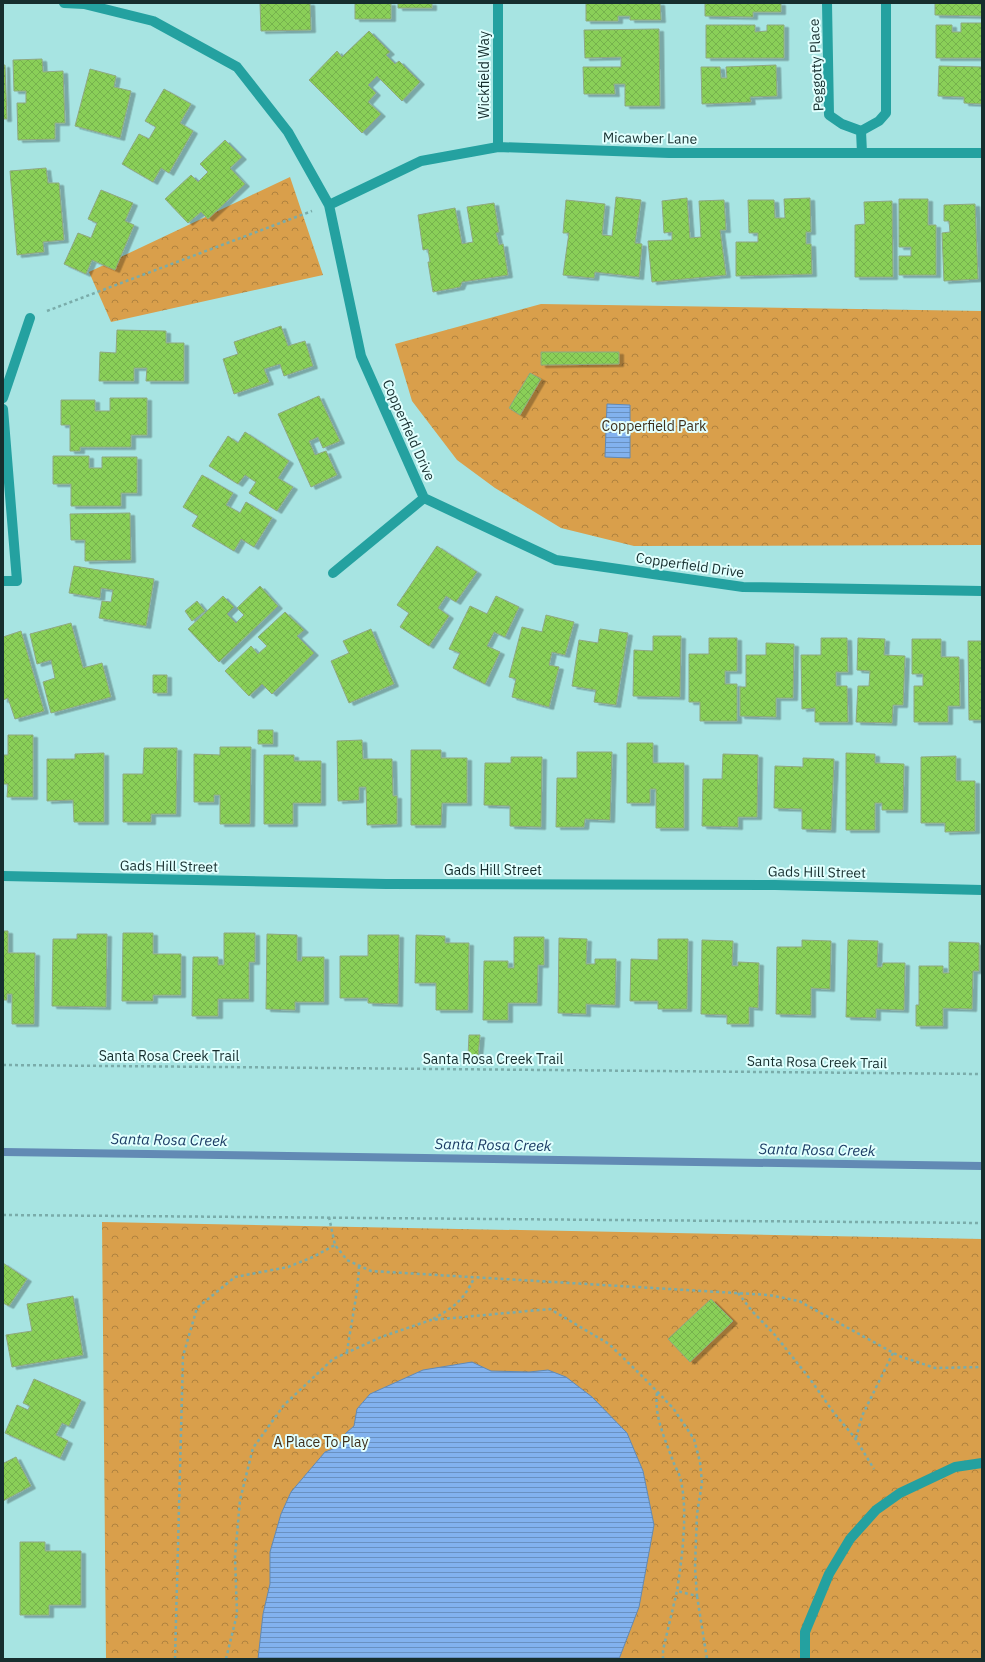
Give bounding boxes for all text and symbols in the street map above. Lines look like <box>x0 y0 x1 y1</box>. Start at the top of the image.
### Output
street label: Peggotty Place <box>805 18 827 112</box>
street label: Wickfield Way <box>475 31 493 119</box>
street label: Micawber Lane <box>603 128 698 148</box>
street label: Copperfield Drive <box>379 377 440 484</box>
park label: Copperfield Park <box>602 417 707 435</box>
street label: Copperfield Drive <box>635 549 746 582</box>
street label: Gads Hill Street <box>120 856 218 876</box>
street label: Gads Hill Street <box>444 861 542 879</box>
street label: Gads Hill Street <box>768 862 866 882</box>
street label: Santa Rosa Creek Trail <box>99 1047 239 1065</box>
street label: Santa Rosa Creek Trail <box>423 1050 563 1068</box>
street label: Santa Rosa Creek Trail <box>747 1052 888 1072</box>
water label: Santa Rosa Creek <box>110 1129 228 1150</box>
water label: Santa Rosa Creek <box>434 1134 552 1155</box>
water label: Santa Rosa Creek <box>758 1139 876 1160</box>
park label: A Place To Play <box>274 1433 368 1451</box>

